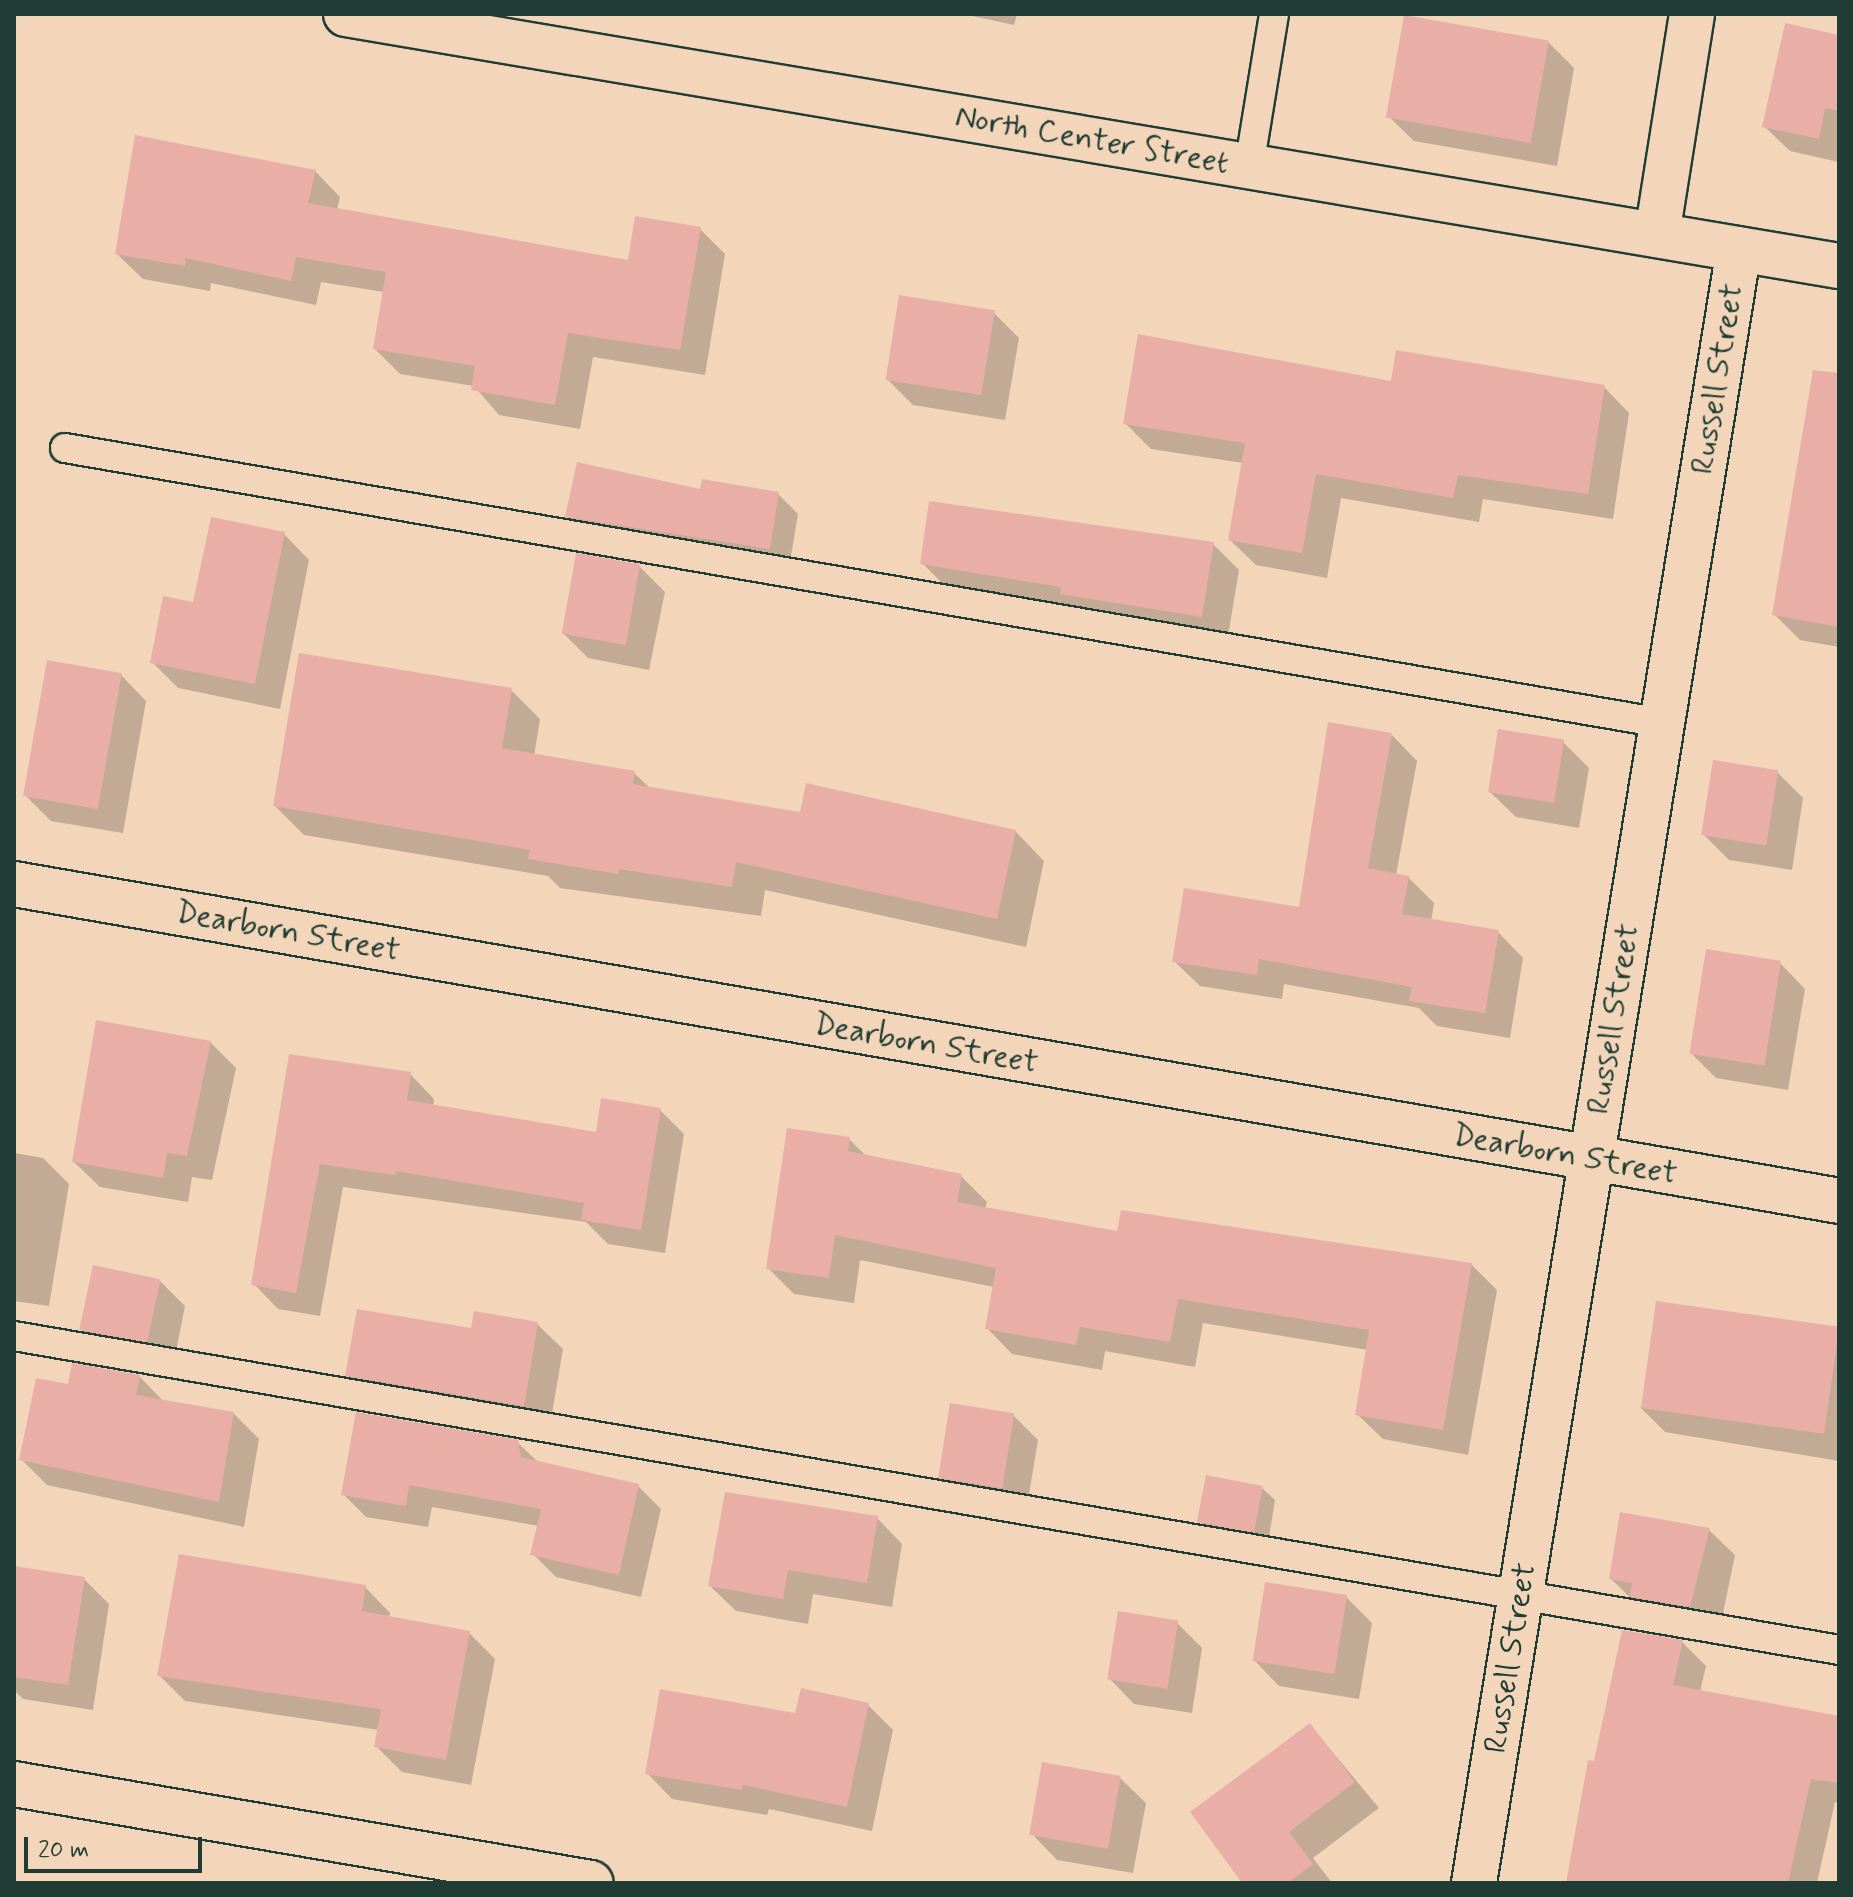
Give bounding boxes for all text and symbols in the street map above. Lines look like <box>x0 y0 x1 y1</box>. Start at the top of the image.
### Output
street label: North Center Street <box>950 97 1234 183</box>
street label: Russell Street <box>1684 282 1752 476</box>
street label: Dearborn Street <box>174 894 402 970</box>
street label: Russell Street <box>1580 922 1648 1116</box>
street label: Dearborn Street <box>812 1006 1040 1082</box>
street label: Dearborn Street <box>1451 1117 1679 1193</box>
street label: Russell Street <box>1477 1561 1545 1755</box>
scale bar <box>28 1821 206 1871</box>
text: 20 m <box>38 1835 89 1866</box>

